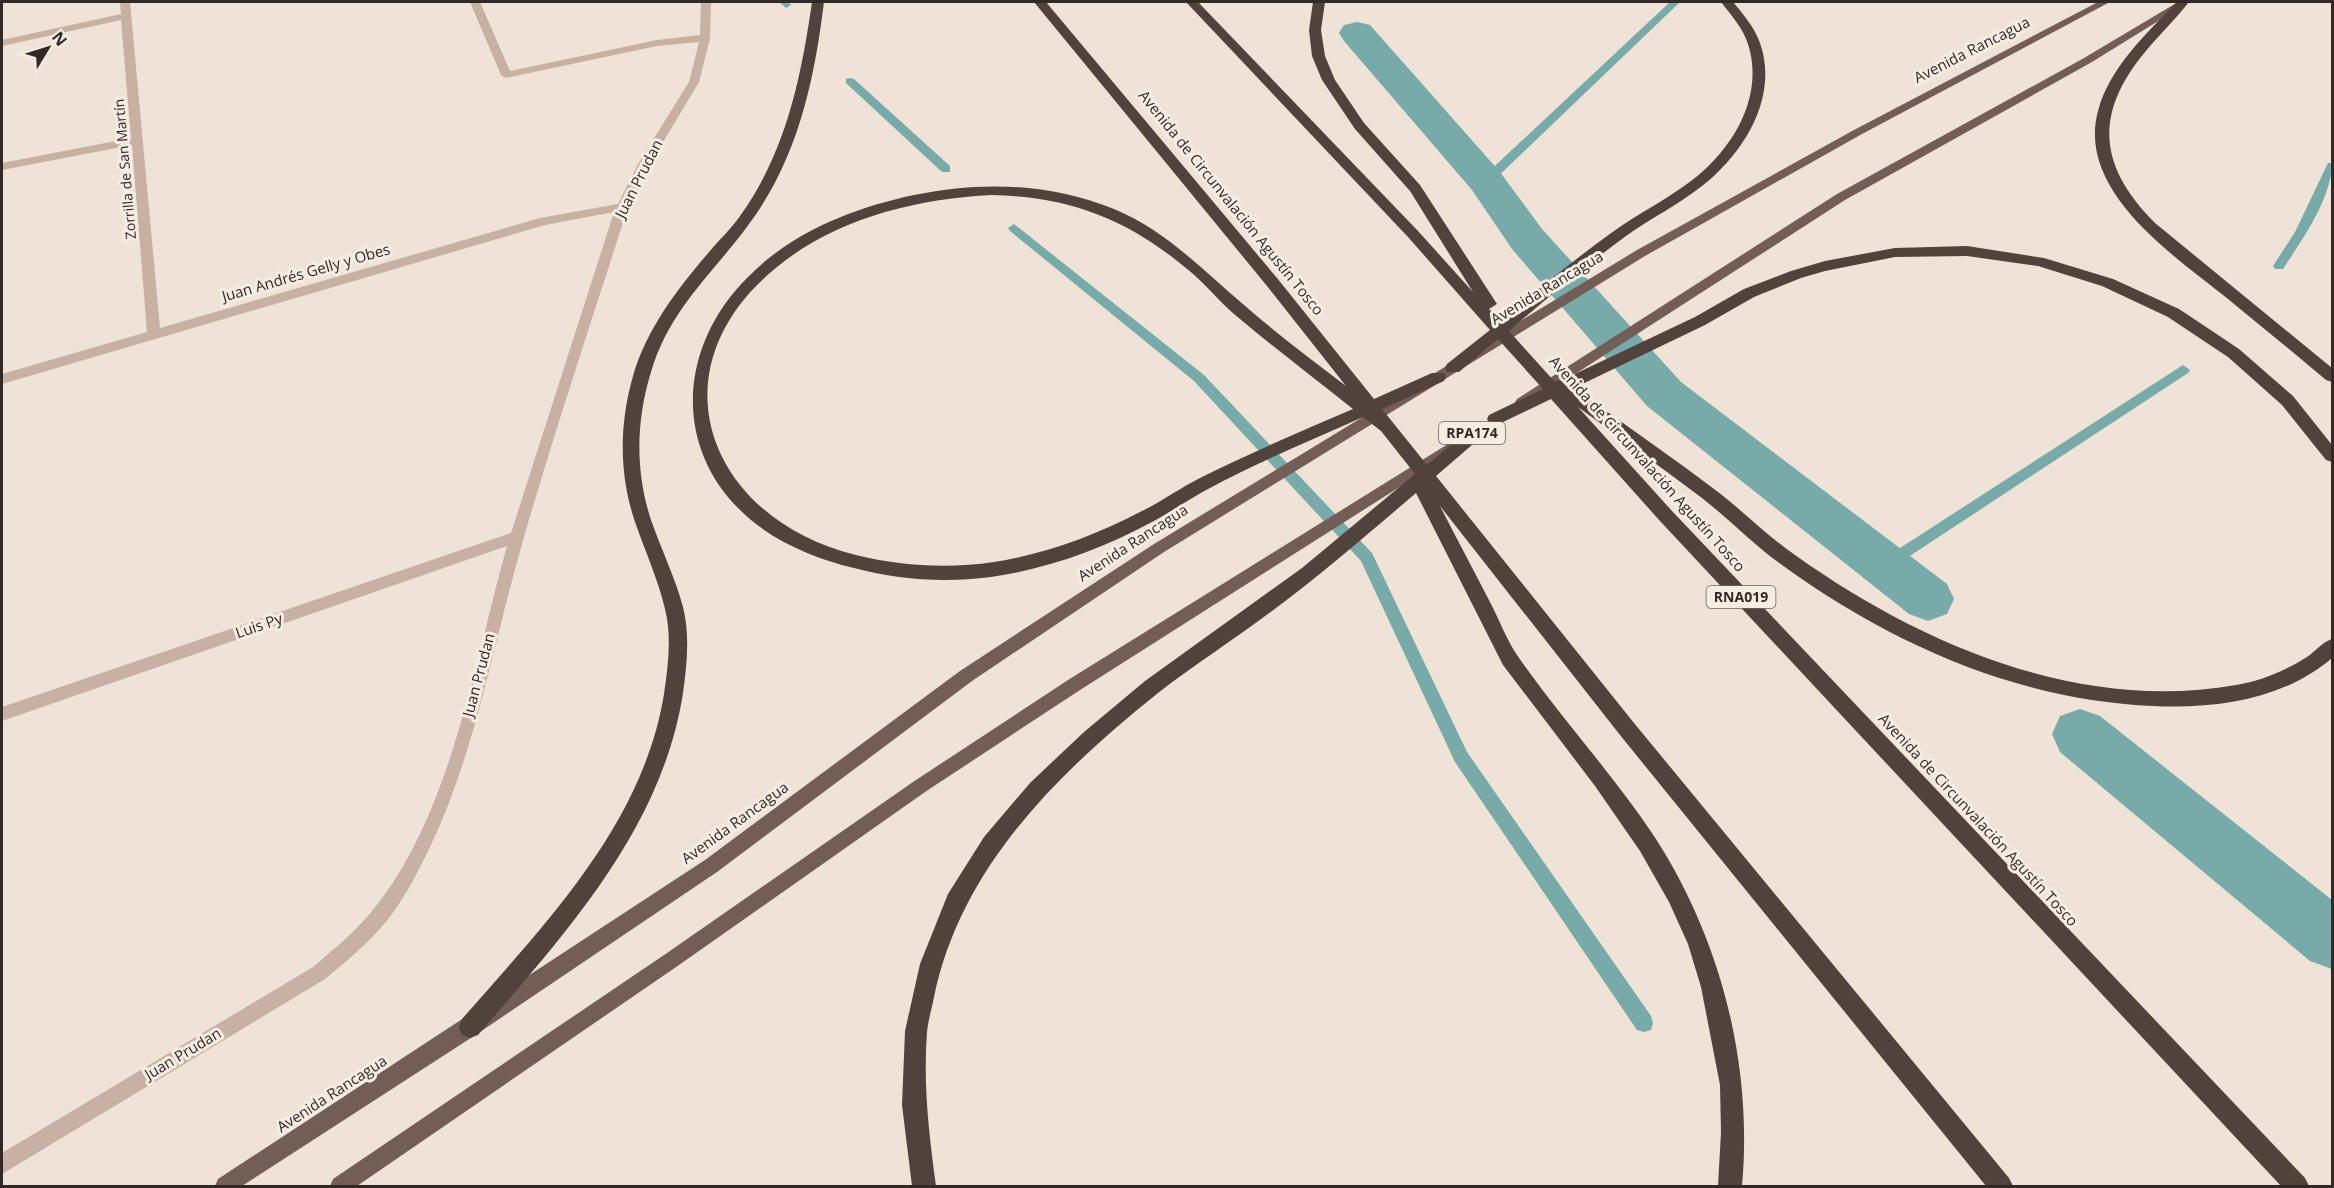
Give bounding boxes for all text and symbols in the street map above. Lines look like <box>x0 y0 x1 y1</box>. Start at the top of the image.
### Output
street label: Avenida Rancagua <box>1910 11 2033 87</box>
north arrow <box>18 18 78 78</box>
text: N <box>47 27 72 51</box>
street label: Avenida de Circunvalación Agustín Tosco <box>1135 86 1329 319</box>
street label: Zorrilla de San Martín <box>109 98 140 240</box>
street label: Juan Prudan <box>609 136 666 223</box>
street label: Juan Andrés Gelly y Obes <box>217 238 392 306</box>
street label: Avenida Rancagua <box>1487 246 1606 329</box>
street label: Avenida de Circunvalación Agustín Tosco <box>1545 351 1750 576</box>
road number: RPA174 <box>1439 422 1505 444</box>
street label: Avenida Rancagua <box>1073 499 1191 585</box>
road number: RNA019 <box>1706 586 1776 608</box>
street label: Luis Py <box>233 608 285 642</box>
street label: Juan Prudan <box>457 631 499 721</box>
street label: Avenida de Circunvalación Agustín Tosco <box>1875 709 2083 930</box>
street label: Avenida Rancagua <box>677 777 792 868</box>
street label: Juan Prudan <box>139 1022 224 1085</box>
street label: Avenida Rancagua <box>272 1050 390 1136</box>

